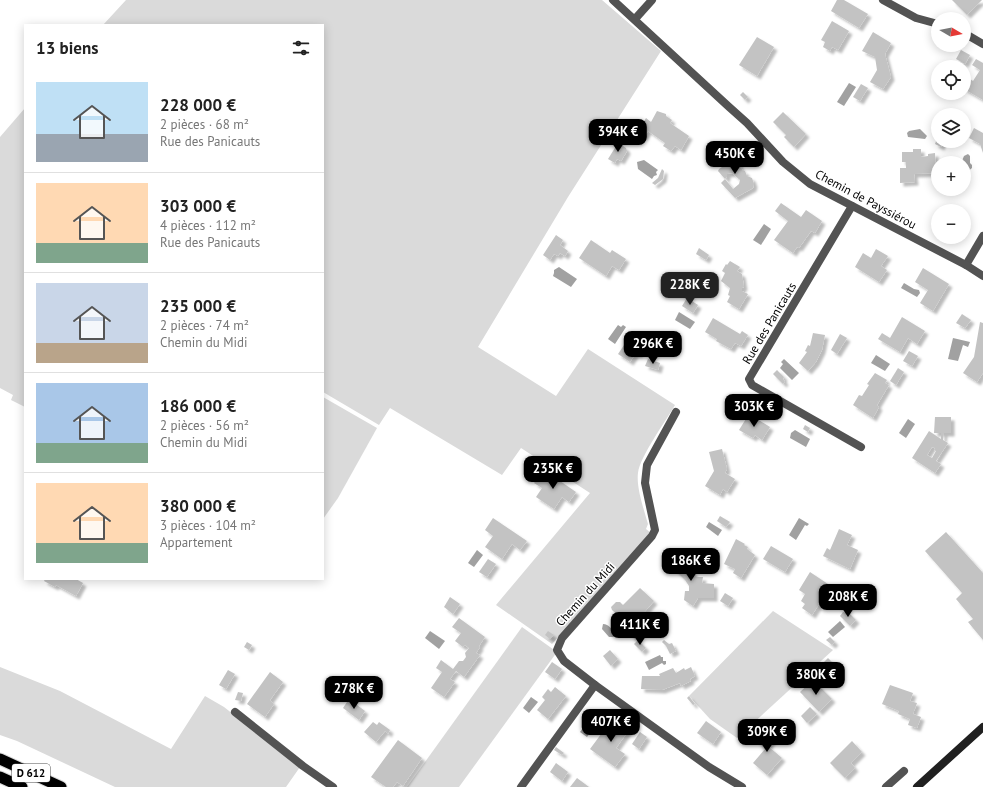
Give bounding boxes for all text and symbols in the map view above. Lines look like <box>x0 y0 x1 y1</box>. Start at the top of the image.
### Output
north arrow <box>931 12 971 52</box>
map controls <box>931 12 971 244</box>
text: 13 biens <box>36 37 98 59</box>
icon: filters <box>290 37 312 59</box>
button: locate <box>931 60 971 100</box>
text: 228 000 € <box>160 94 236 116</box>
icon: home <box>68 98 116 146</box>
button: layers <box>931 108 971 148</box>
text: 2 pièces · 68 m² <box>160 116 249 133</box>
pin: 394K € <box>585 119 651 153</box>
text: 394K € <box>598 123 638 140</box>
text: Rue des Panicauts <box>160 133 260 150</box>
pin: 450K € <box>702 141 768 175</box>
text: 450K € <box>715 145 755 162</box>
button: + <box>931 156 971 196</box>
street label: Chemin de Payssiérou <box>813 166 919 232</box>
text: 303 000 € <box>160 195 236 217</box>
icon: home <box>68 199 116 247</box>
button: − <box>931 204 971 244</box>
text: 4 pièces · 112 m² <box>160 217 256 234</box>
text: Rue des Panicauts <box>160 234 260 251</box>
pin: 228K € <box>657 272 723 306</box>
text: 228K € <box>670 276 710 293</box>
street label: Rue des Panicauts <box>739 279 799 367</box>
text: 235 000 € <box>160 295 236 317</box>
icon: home <box>68 299 116 347</box>
text: 2 pièces · 74 m² <box>160 317 249 334</box>
pin: 296K € <box>620 331 686 365</box>
text: Chemin du Midi <box>160 334 247 351</box>
text: 296K € <box>633 335 673 352</box>
pin: 303K € <box>721 394 787 428</box>
text: 186 000 € <box>160 395 236 417</box>
text: 303K € <box>734 398 774 415</box>
icon: home <box>68 399 116 447</box>
text: 2 pièces · 56 m² <box>160 417 249 434</box>
text: Chemin du Midi <box>160 434 247 451</box>
pin: 235K € <box>520 456 586 490</box>
text: 235K € <box>533 460 573 477</box>
text: 380 000 € <box>160 495 236 517</box>
icon: home <box>68 499 116 547</box>
text: 3 pièces · 104 m² <box>160 517 256 534</box>
text: Appartement <box>160 534 232 551</box>
pin: 186K € <box>658 548 724 582</box>
text: 186K € <box>671 552 711 569</box>
street label: Chemin du Midi <box>552 559 618 629</box>
pin: 208K € <box>815 584 881 618</box>
text: 208K € <box>828 588 868 605</box>
pin: 411K € <box>607 612 673 646</box>
text: 411K € <box>620 616 660 633</box>
pin: 380K € <box>783 662 849 696</box>
text: 380K € <box>796 666 836 683</box>
pin: 278K € <box>321 676 387 710</box>
text: 278K € <box>334 680 374 697</box>
pin: 407K € <box>578 709 644 743</box>
text: 407K € <box>591 713 631 730</box>
pin: 309K € <box>734 719 800 753</box>
text: 309K € <box>747 723 787 740</box>
road number: D 612 <box>12 764 50 782</box>

